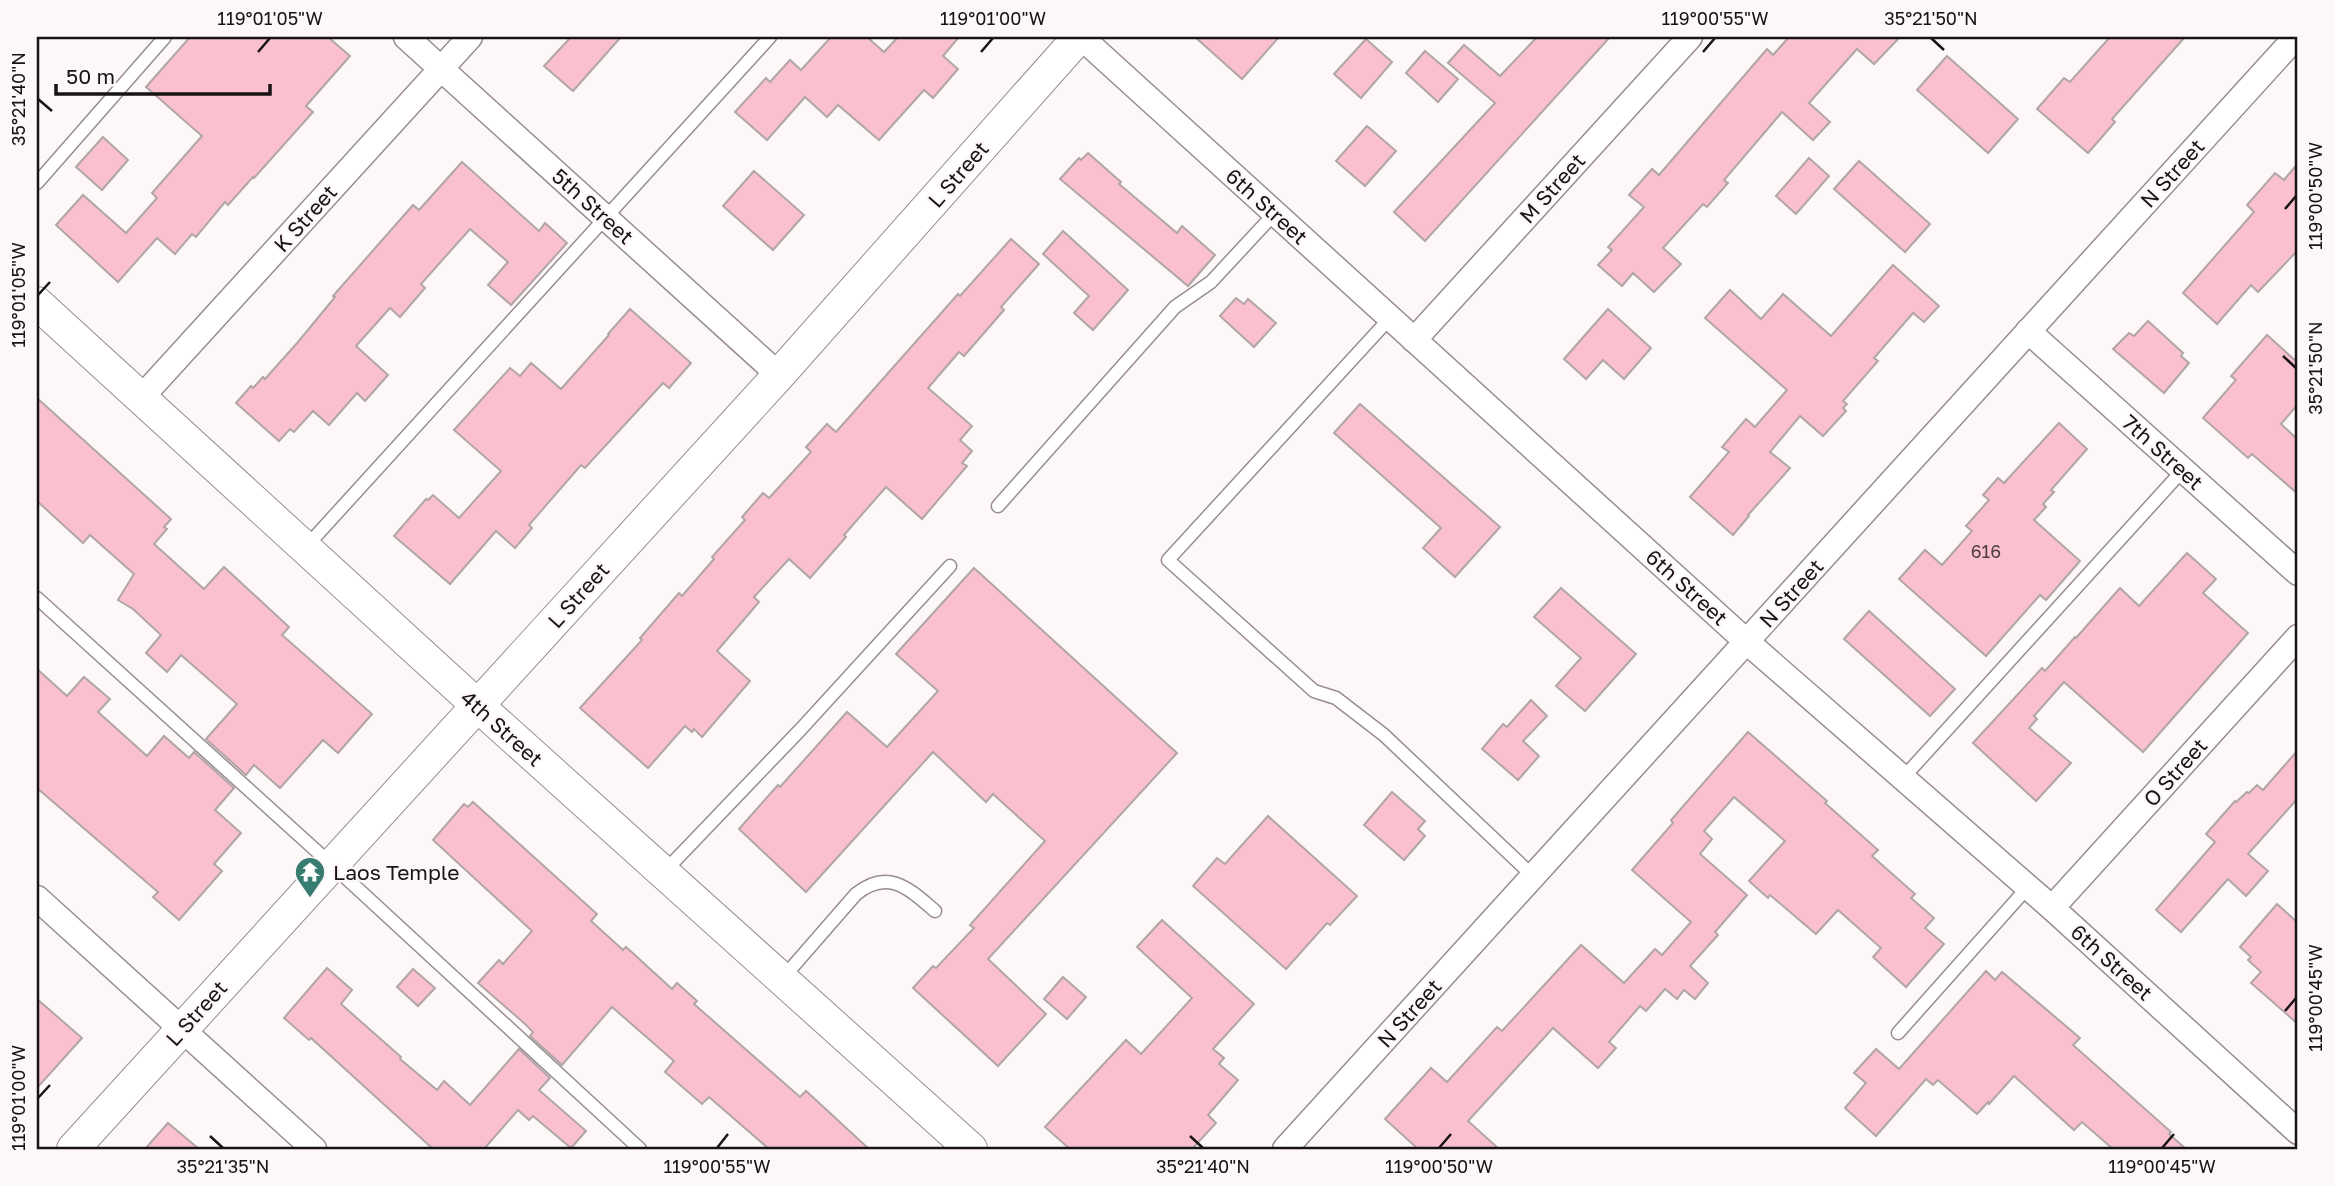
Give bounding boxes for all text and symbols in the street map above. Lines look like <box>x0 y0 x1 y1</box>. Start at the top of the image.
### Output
text: 119°01'05"W <box>217 7 323 29</box>
text: 119°01'00"W <box>940 7 1046 29</box>
text: 119°00'55"W <box>1661 7 1769 29</box>
text: 35°21'50"N <box>1884 7 1978 29</box>
text: 35°21'40"N <box>7 52 29 146</box>
scale bar <box>56 52 270 96</box>
text: 50 m <box>66 63 115 89</box>
street label: N Street <box>2134 133 2210 213</box>
street label: L Street <box>922 136 994 212</box>
text: 119°00'50"W <box>2304 142 2326 250</box>
street label: M Street <box>1514 148 1590 228</box>
street label: 6th Street <box>1221 162 1313 250</box>
street label: 5th Street <box>547 163 639 249</box>
street label: K Street <box>268 179 342 257</box>
text: 119°01'05"W <box>7 242 29 348</box>
text: 35°21'50"N <box>2304 321 2326 415</box>
street label: 7th Street <box>2117 409 2209 495</box>
house number: 616 <box>1971 540 2001 562</box>
street label: 6th Street <box>1641 543 1733 631</box>
street label: N Street <box>1753 553 1829 633</box>
street label: L Street <box>542 557 614 633</box>
street label: 4th Street <box>456 684 548 772</box>
street label: O Street <box>2138 732 2212 812</box>
temple icon: Laos Temple <box>293 855 327 899</box>
place label: Laos Temple <box>333 859 460 885</box>
street label: 6th Street <box>2066 918 2158 1006</box>
text: 119°00'45"W <box>2304 944 2326 1052</box>
street label: N Street <box>1371 973 1447 1053</box>
street label: L Street <box>160 975 232 1051</box>
text: 119°01'00"W <box>7 1045 29 1151</box>
text: 35°21'35"N <box>177 1155 269 1177</box>
text: 119°00'55"W <box>663 1155 771 1177</box>
text: 35°21'40"N <box>1156 1155 1250 1177</box>
text: 119°00'50"W <box>1385 1155 1493 1177</box>
text: 119°00'45"W <box>2108 1155 2216 1177</box>

